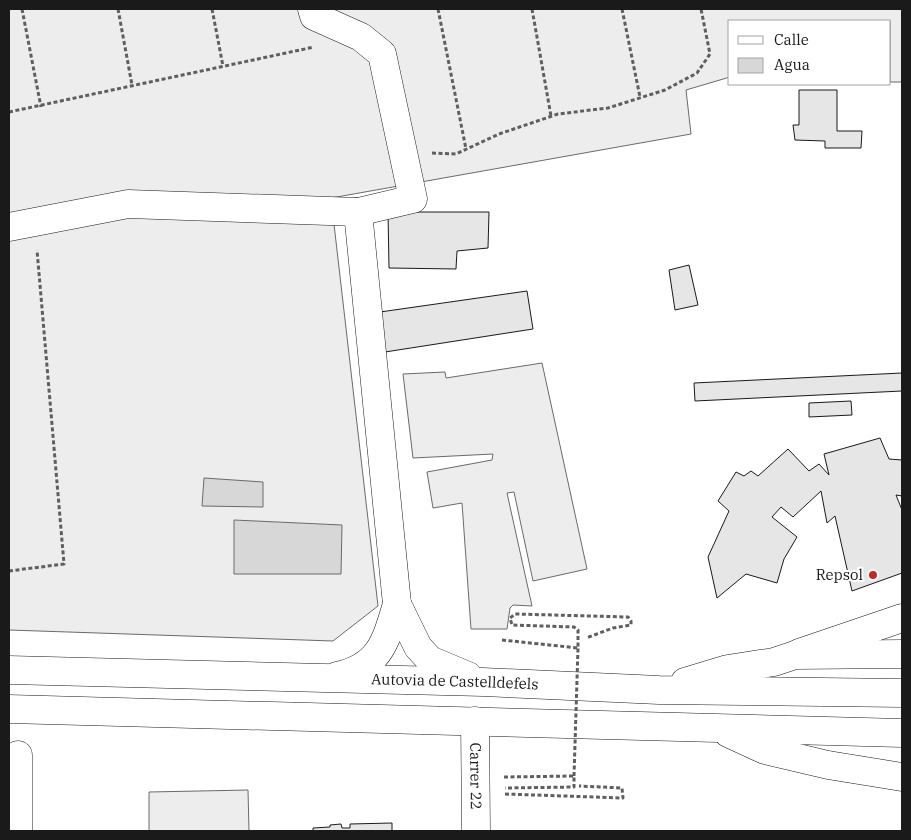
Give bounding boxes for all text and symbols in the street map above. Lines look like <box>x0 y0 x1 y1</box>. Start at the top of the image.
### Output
legend <box>728 20 891 85</box>
text: Calle <box>774 30 809 49</box>
text: Agua <box>774 55 810 74</box>
place label: Repsol <box>816 565 863 584</box>
marker: Repsol <box>867 569 879 581</box>
street label: Autovia de Castelldefels <box>371 669 539 694</box>
street label: Carrer 22 <box>466 742 486 810</box>

